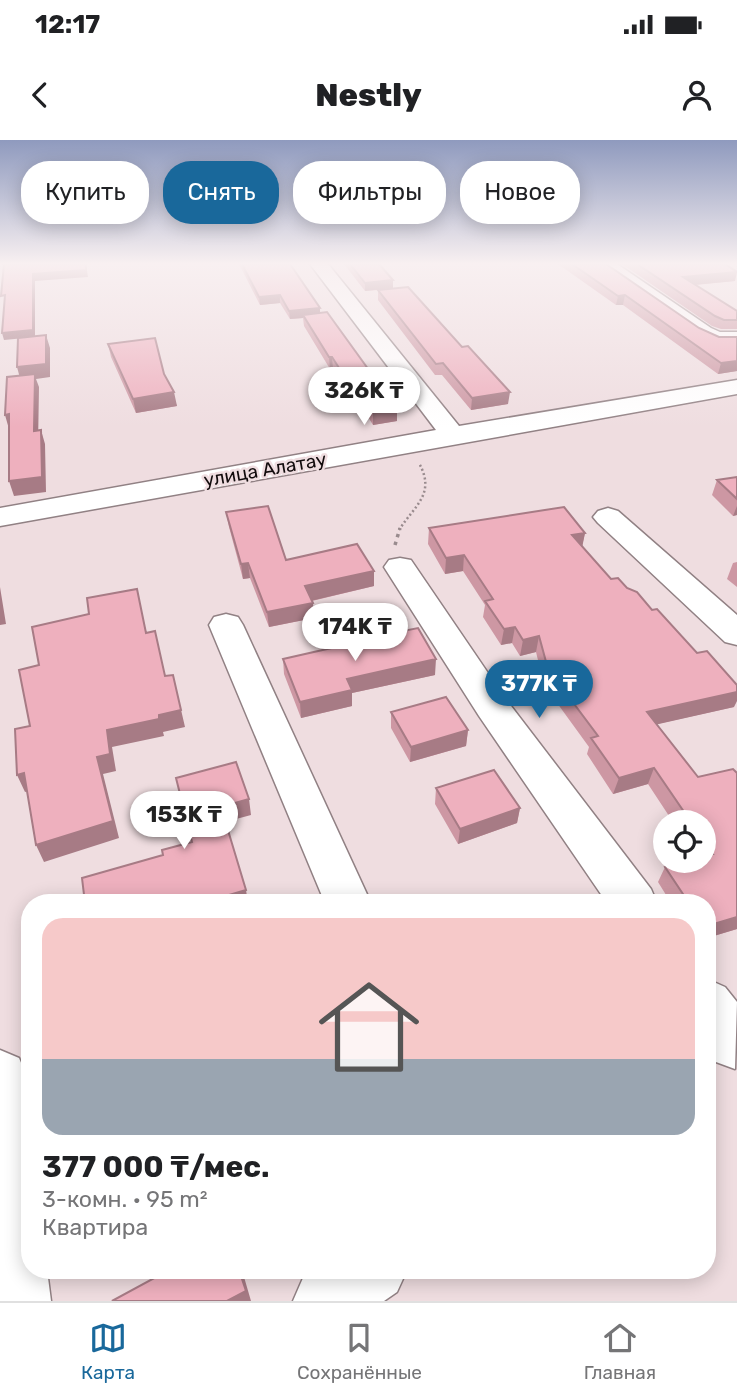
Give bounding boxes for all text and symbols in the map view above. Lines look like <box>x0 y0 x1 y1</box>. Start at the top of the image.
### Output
text: 12:17 <box>35 9 100 40</box>
icon: back <box>21 76 59 114</box>
text: Nestly <box>315 76 422 114</box>
icon: person <box>678 76 716 114</box>
chip: Купить <box>21 161 149 224</box>
chip: Снять <box>163 161 279 224</box>
chip: Фильтры <box>293 161 446 224</box>
chip: Новое <box>460 161 580 224</box>
pin: 326K ₸ <box>307 368 421 427</box>
text: 326K ₸ <box>324 376 404 404</box>
street label: улица Алатау <box>202 447 328 492</box>
pin: 174K ₸ <box>298 603 412 663</box>
text: 174K ₸ <box>318 612 392 640</box>
pin: 377K ₸ <box>482 660 596 720</box>
text: 377K ₸ <box>501 669 577 697</box>
pin: 153K ₸ <box>127 792 241 851</box>
text: 153K ₸ <box>146 800 222 828</box>
map controls <box>653 810 716 873</box>
button: locate <box>653 810 716 873</box>
icon: home <box>306 964 432 1090</box>
text: 377 000 ₸/мес. <box>42 1149 270 1185</box>
text: 3-комн. · 95 m² <box>42 1185 208 1213</box>
text: Квартира <box>42 1213 148 1241</box>
tab: Карта <box>81 1319 135 1384</box>
tab: Сохранённые <box>297 1319 422 1384</box>
tab: Главная <box>584 1319 656 1384</box>

